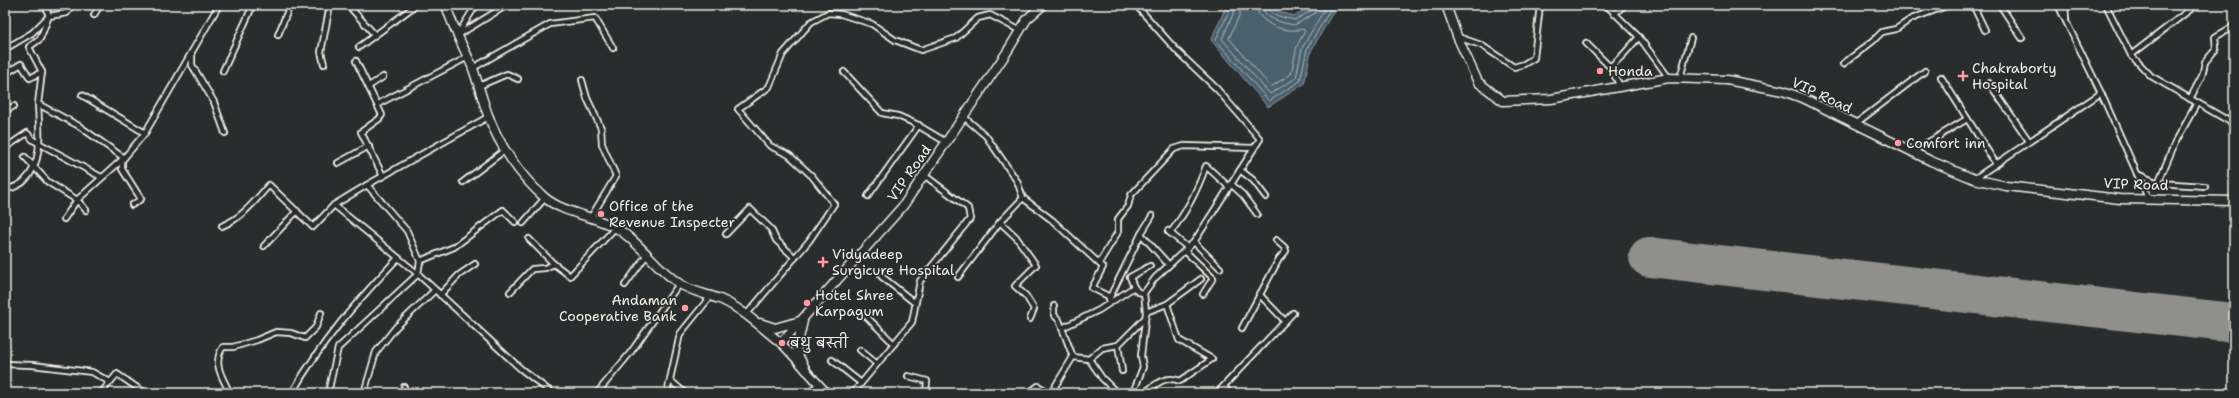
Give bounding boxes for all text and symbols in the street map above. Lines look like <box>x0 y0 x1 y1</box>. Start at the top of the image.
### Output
place label: Chakraborty Hospital <box>1972 59 2056 93</box>
place label: Honda <box>1608 62 1653 80</box>
marker: Honda <box>1595 66 1605 76</box>
marker: Chakraborty Hospital <box>1957 70 1969 82</box>
street label: VIP Road <box>1789 73 1855 117</box>
place label: Comfort inn <box>1906 134 1986 152</box>
marker: Comfort inn <box>1893 138 1903 148</box>
street label: VIP Road <box>883 141 935 205</box>
street label: VIP Road <box>2103 174 2169 194</box>
place label: Office of the Revenue Inspecter <box>609 197 735 231</box>
marker: Office of the Revenue Inspecter <box>596 209 606 219</box>
place label: Vidyadeep Surgicure Hospital <box>832 245 955 279</box>
marker: Vidyadeep Surgicure Hospital <box>817 256 829 268</box>
place label: Hotel Shree Karpagum <box>815 286 894 320</box>
place label: Andaman Cooperative Bank <box>559 291 677 325</box>
marker: Hotel Shree Karpagum <box>802 298 812 308</box>
marker: Andaman Cooperative Bank <box>680 303 690 313</box>
place label: बथु बस्ती <box>789 332 849 353</box>
marker: बथु बस्ती <box>777 338 787 348</box>

